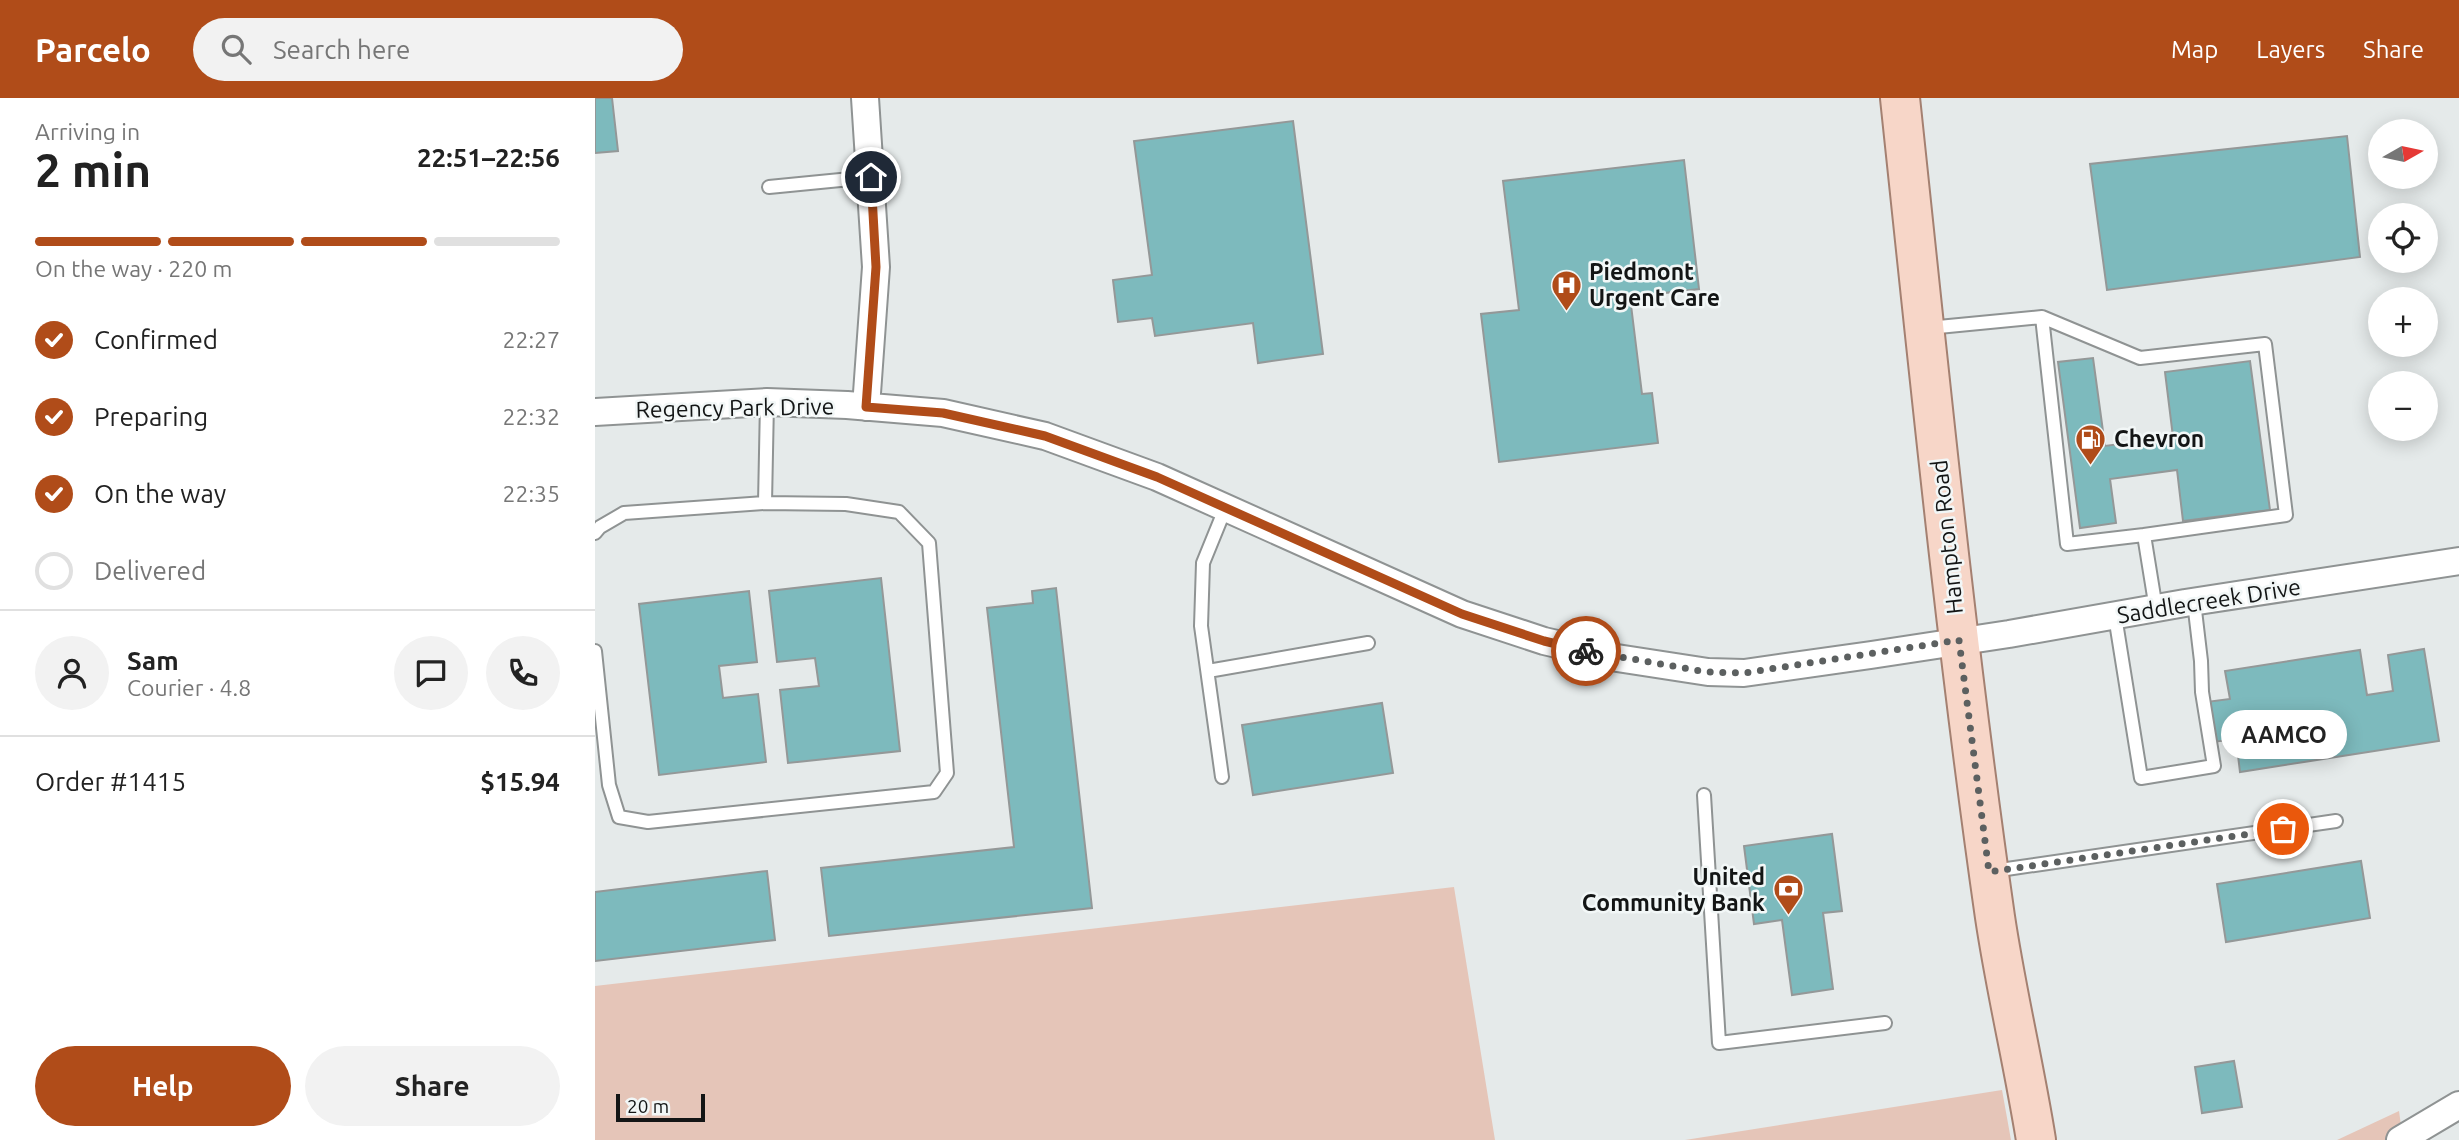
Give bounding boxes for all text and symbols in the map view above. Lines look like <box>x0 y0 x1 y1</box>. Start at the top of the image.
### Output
search box <box>193 18 683 81</box>
icon: search <box>217 30 255 68</box>
text: Parcelo <box>35 31 151 68</box>
text: Search here <box>273 35 410 64</box>
text: Map <box>2171 36 2218 63</box>
text: Layers <box>2256 36 2325 63</box>
text: Share <box>2363 36 2424 63</box>
text: Arriving in <box>35 119 140 144</box>
north arrow <box>2368 119 2438 189</box>
map controls <box>2368 119 2438 441</box>
text: 22:51–22:56 <box>417 143 560 172</box>
text: 2 min <box>35 144 151 196</box>
pin <box>841 147 901 207</box>
icon: home <box>852 158 890 196</box>
button: locate <box>2368 203 2438 273</box>
text: On the way · 220 m <box>35 256 232 281</box>
place label: Piedmont Urgent Care <box>1589 259 1720 310</box>
hospital icon: Piedmont Urgent Care <box>1549 268 1583 312</box>
button: + <box>2368 287 2438 357</box>
icon: check <box>35 321 73 359</box>
text: Confirmed <box>94 325 218 354</box>
text: 22:27 <box>502 327 560 352</box>
button: − <box>2368 371 2438 441</box>
street label: Regency Park Drive <box>635 393 835 422</box>
icon: check <box>35 398 73 436</box>
text: Preparing <box>94 402 208 431</box>
text: 22:32 <box>502 404 560 429</box>
fuel station icon: Chevron <box>2074 422 2108 466</box>
place label: Chevron <box>2114 426 2204 451</box>
street label: Hampton Road <box>1926 459 1967 615</box>
icon: check <box>35 475 73 513</box>
text: On the way <box>94 479 226 508</box>
text: 22:35 <box>502 481 560 506</box>
text: Delivered <box>94 556 206 585</box>
street label: Saddlecreek Drive <box>2115 574 2303 627</box>
courier <box>1551 616 1621 686</box>
icon: bike <box>1567 632 1605 670</box>
button: person <box>35 636 109 710</box>
button: chat <box>394 636 468 710</box>
button: phone <box>486 636 560 710</box>
text: Sam <box>127 646 179 675</box>
text: Courier · 4.8 <box>127 675 251 700</box>
callout: AAMCO <box>2220 710 2346 759</box>
text: AAMCO <box>2241 722 2327 747</box>
text: Order #1415 <box>35 767 186 796</box>
text: $15.94 <box>480 767 560 796</box>
pin <box>2253 799 2313 859</box>
icon: bag <box>2264 810 2302 848</box>
place label: United Community Bank <box>1582 864 1765 915</box>
bank icon: United Community Bank <box>1771 873 1805 917</box>
button: Help <box>35 1046 291 1126</box>
button: Share <box>305 1046 560 1126</box>
scale bar <box>616 1091 705 1123</box>
text: 20 m <box>627 1095 669 1117</box>

